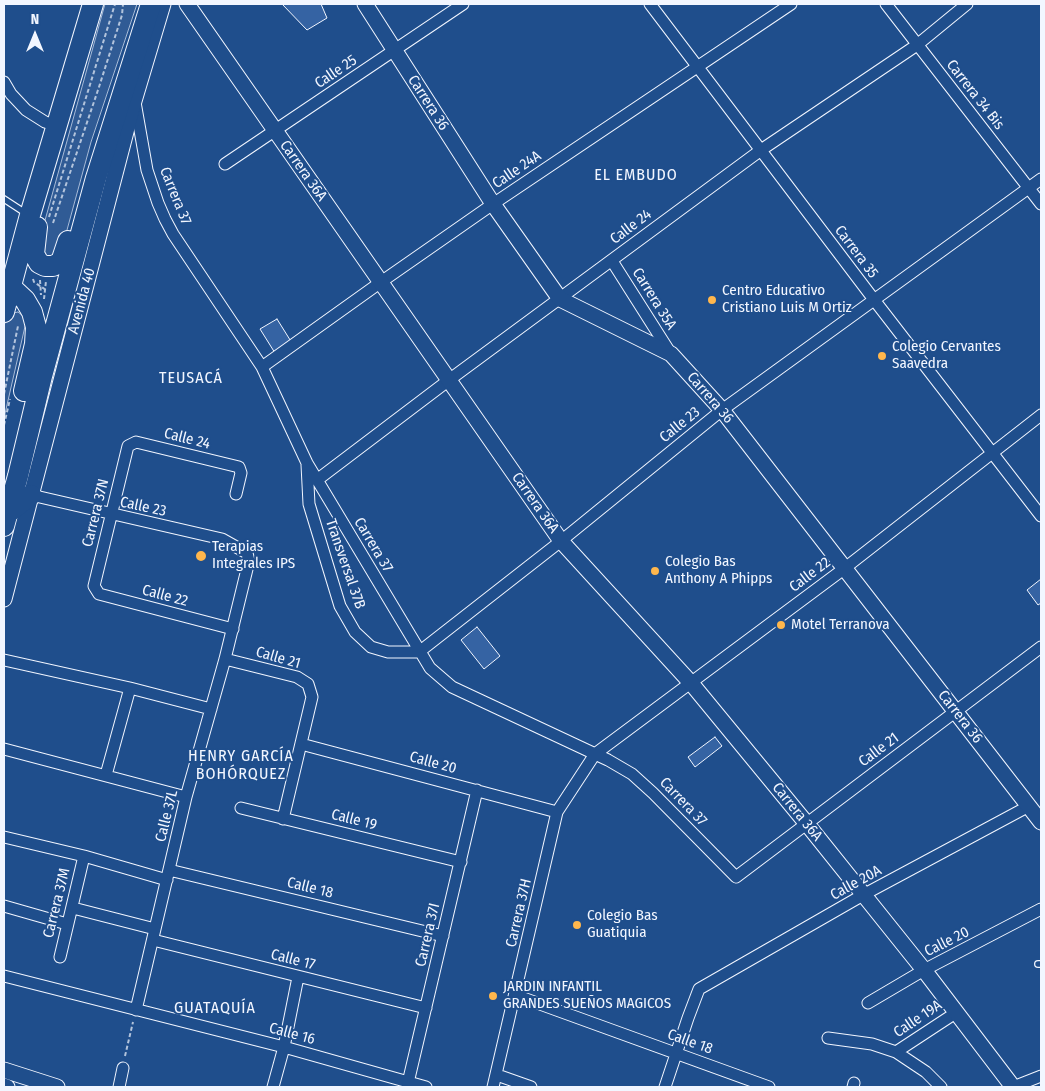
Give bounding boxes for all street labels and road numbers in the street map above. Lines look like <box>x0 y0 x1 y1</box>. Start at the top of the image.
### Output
street label: Calle 25 <box>312 51 360 93</box>
street label: Carrera 34 Bis <box>942 56 1008 134</box>
street label: Carrera 36 <box>404 72 452 134</box>
street label: Carrera 36A <box>276 137 330 205</box>
street label: Calle 24A <box>489 147 545 193</box>
street label: Carrera 37 <box>155 164 195 228</box>
street label: Calle 24 <box>607 206 655 248</box>
street label: Carrera 35 <box>830 222 882 282</box>
street label: Carrera 35A <box>628 265 680 333</box>
street label: Avenida 40 <box>65 266 99 336</box>
street label: Carrera 36 <box>683 369 737 427</box>
street label: Calle 23 <box>656 403 704 447</box>
street label: Calle 24 <box>162 425 212 453</box>
street label: Carrera 36A <box>508 469 562 537</box>
street label: Carrera 37N <box>79 477 113 549</box>
street label: Calle 23 <box>118 493 168 521</box>
street label: Carrera 37 <box>350 514 396 576</box>
street label: Transversal 37B <box>321 517 369 611</box>
street label: Calle 22 <box>786 554 834 596</box>
street label: Calle 22 <box>140 581 190 611</box>
street label: Calle 21 <box>254 643 302 673</box>
street label: Carrera 36 <box>934 687 986 747</box>
street label: Calle 21 <box>855 729 903 771</box>
street label: Calle 20 <box>408 748 458 778</box>
street label: Carrera 37 <box>655 774 711 830</box>
street label: Carrera 36A <box>768 779 826 845</box>
street label: Calle 37L <box>152 788 182 844</box>
street label: Calle 19 <box>329 806 379 834</box>
street label: Calle 20A <box>827 862 885 904</box>
street label: Carrera 37M <box>40 866 74 940</box>
street label: Calle 18 <box>285 874 335 902</box>
street label: Carrera 37H <box>502 877 536 949</box>
street label: Carrera 37I <box>412 901 444 969</box>
street label: Calle 20 <box>922 923 972 961</box>
street label: Calle 17 <box>269 946 317 974</box>
street label: Calle 19A <box>890 996 946 1042</box>
street label: Calle 16 <box>267 1019 317 1049</box>
street label: Calle 18 <box>665 1026 715 1058</box>

